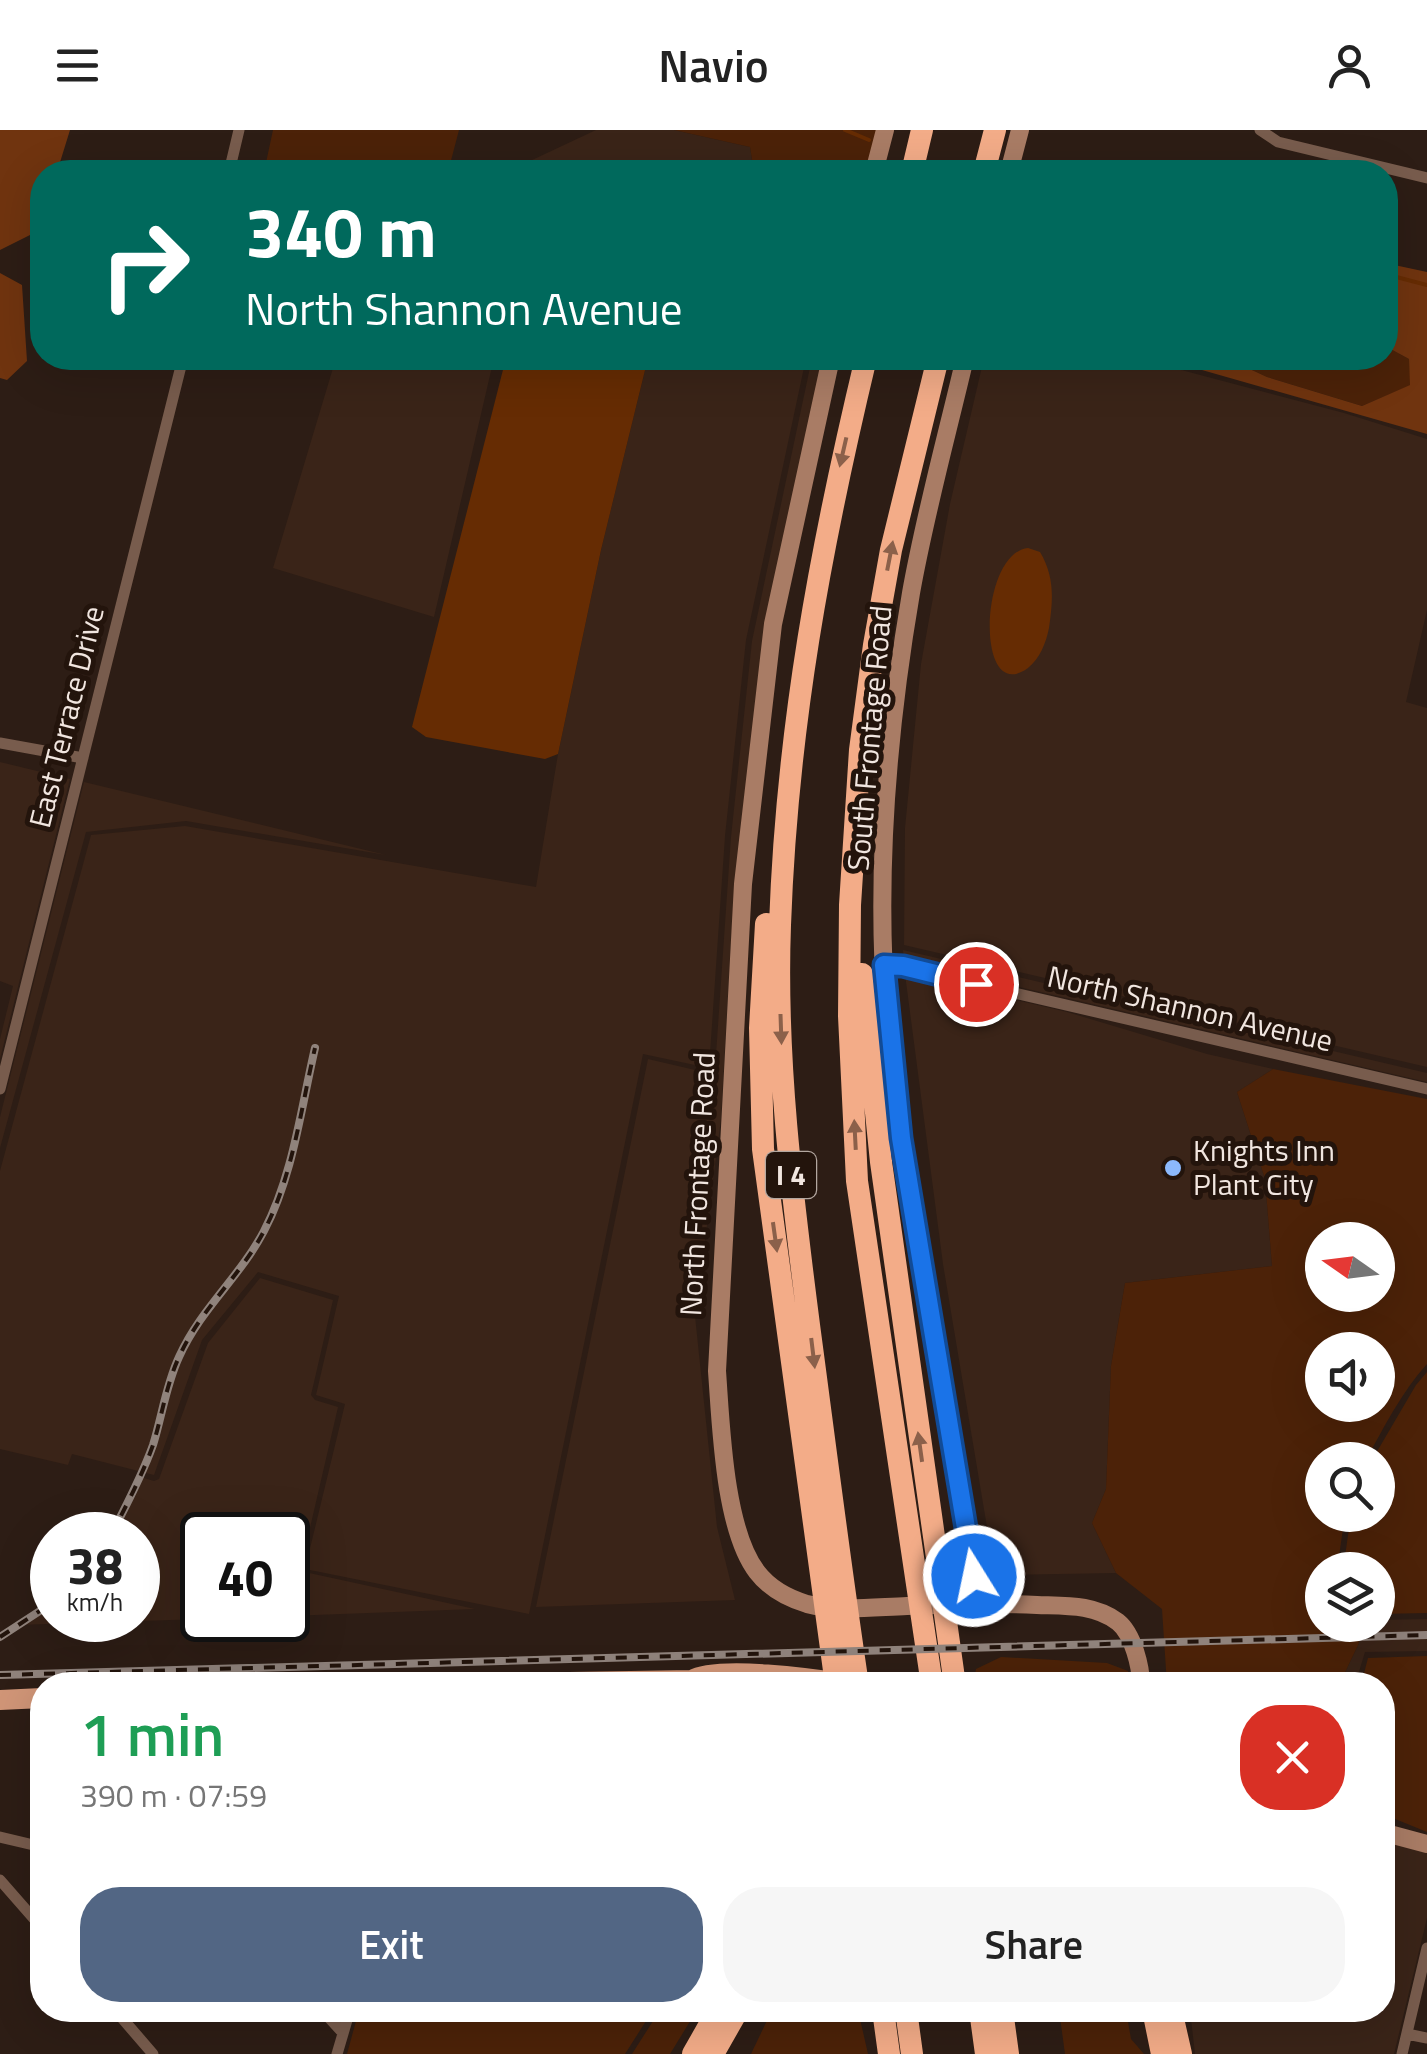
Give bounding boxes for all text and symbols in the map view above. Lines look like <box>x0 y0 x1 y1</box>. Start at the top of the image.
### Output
text: Navio <box>658 31 769 99</box>
icon: menu <box>50 38 105 93</box>
icon: person <box>1322 38 1377 93</box>
text: 340 m <box>245 178 437 284</box>
icon: right <box>80 200 210 330</box>
text: North Shannon Avenue <box>245 274 682 342</box>
one-way arrow <box>835 437 851 468</box>
one-way arrow <box>883 540 899 571</box>
street label: East Terrace Drive <box>16 601 116 832</box>
street label: South Frontage Road <box>834 603 904 872</box>
pin <box>934 942 1019 1027</box>
street label: North Shannon Avenue <box>1043 953 1337 1063</box>
icon: arrive <box>949 957 1004 1012</box>
one-way arrow <box>774 1014 790 1046</box>
street label: North Frontage Road <box>667 1051 727 1317</box>
one-way arrow <box>847 1118 863 1150</box>
place label: Knights Inn Plant City <box>1193 1127 1335 1207</box>
road number: I 4 <box>766 1152 816 1198</box>
marker: Knights Inn Plant City <box>1162 1157 1184 1179</box>
one-way arrow <box>767 1221 783 1253</box>
north arrow <box>1305 1222 1395 1312</box>
map controls <box>1305 1222 1395 1642</box>
button: sound <box>1305 1332 1395 1422</box>
one-way arrow <box>805 1337 821 1369</box>
one-way arrow <box>912 1430 928 1462</box>
button: search <box>1305 1442 1395 1532</box>
speed limit sign: 40 <box>180 1512 310 1642</box>
position arrow <box>922 1524 1026 1628</box>
text: 38 <box>67 1527 123 1603</box>
button: layers <box>1305 1552 1395 1642</box>
text: km/h <box>67 1583 123 1621</box>
text: 1 min <box>80 1688 224 1779</box>
button: close <box>1240 1705 1345 1810</box>
text: 390 m · 07:59 <box>80 1771 267 1819</box>
button: Exit <box>80 1887 703 2002</box>
button: Share <box>723 1887 1345 2002</box>

